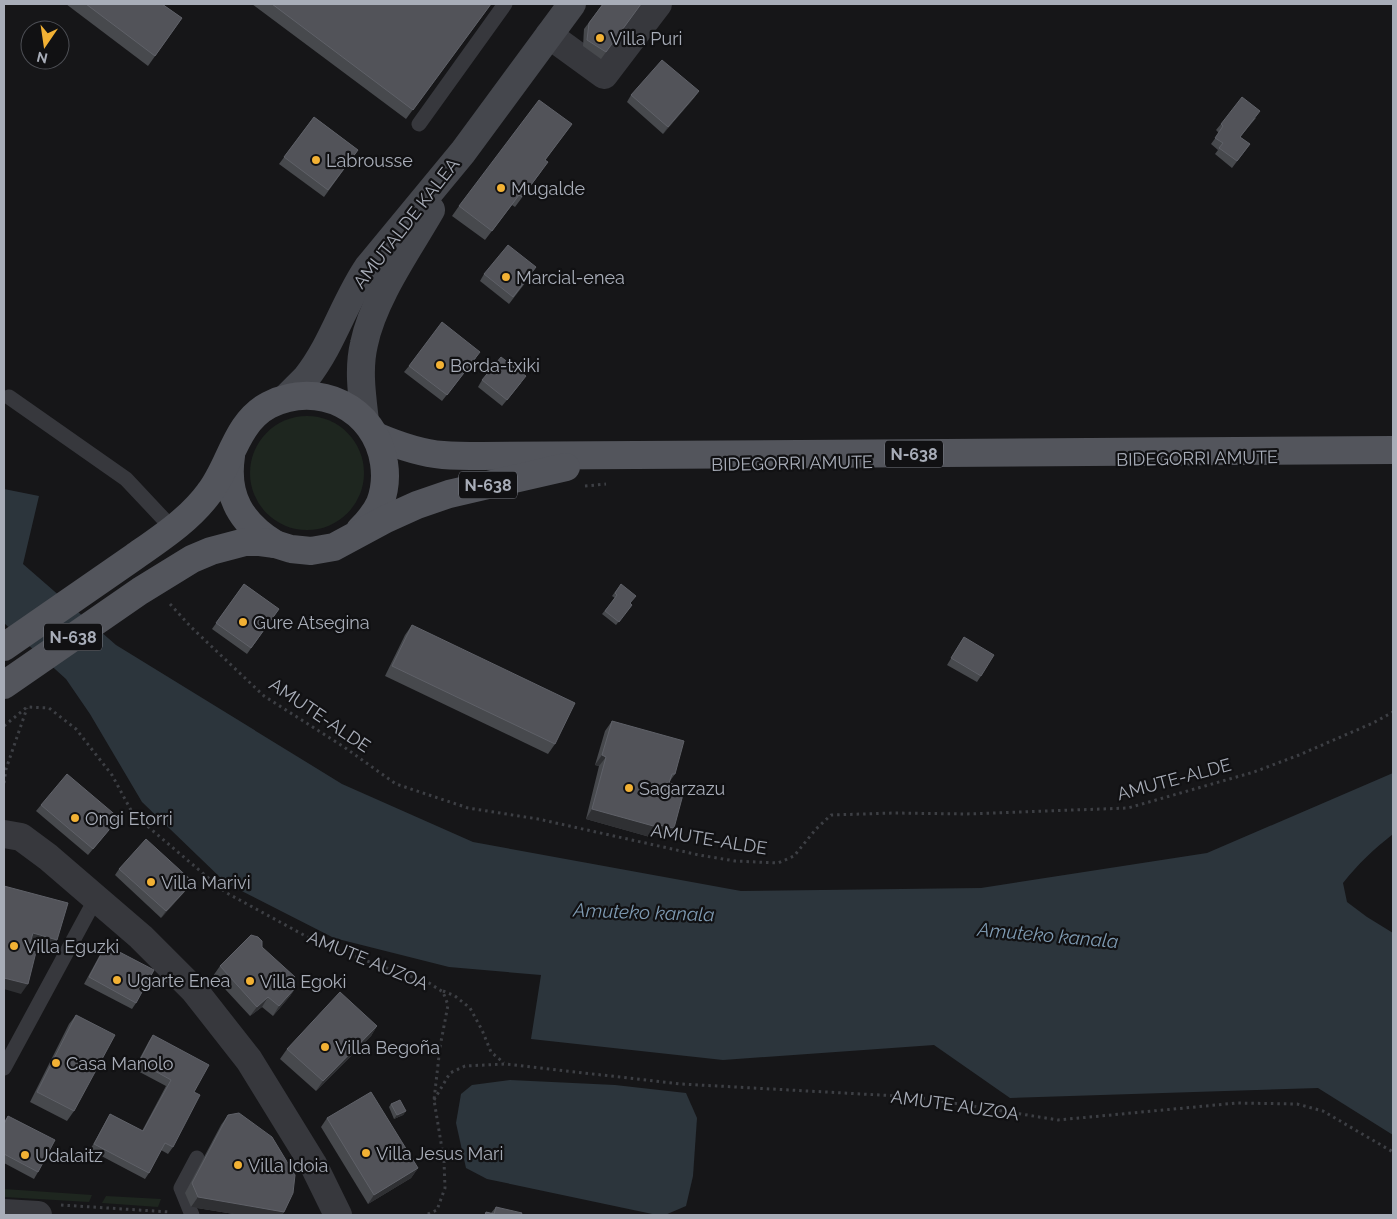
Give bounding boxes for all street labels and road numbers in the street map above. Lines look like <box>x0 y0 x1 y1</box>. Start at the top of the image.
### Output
street label: AMUTALDE KALEA <box>349 154 463 292</box>
road number: N-638 <box>885 440 943 468</box>
street label: BIDEGORRI AMUTE <box>1116 446 1278 470</box>
street label: BIDEGORRI AMUTE <box>711 451 873 475</box>
road number: N-638 <box>459 472 517 498</box>
road number: N-638 <box>44 624 102 650</box>
street label: AMUTE-ALDE <box>265 673 375 757</box>
street label: AMUTE-ALDE <box>1115 754 1233 804</box>
street label: AMUTE-ALDE <box>649 819 769 859</box>
street label: AMUTE AUZOA <box>304 926 432 994</box>
street label: AMUTE AUZOA <box>890 1086 1020 1124</box>

